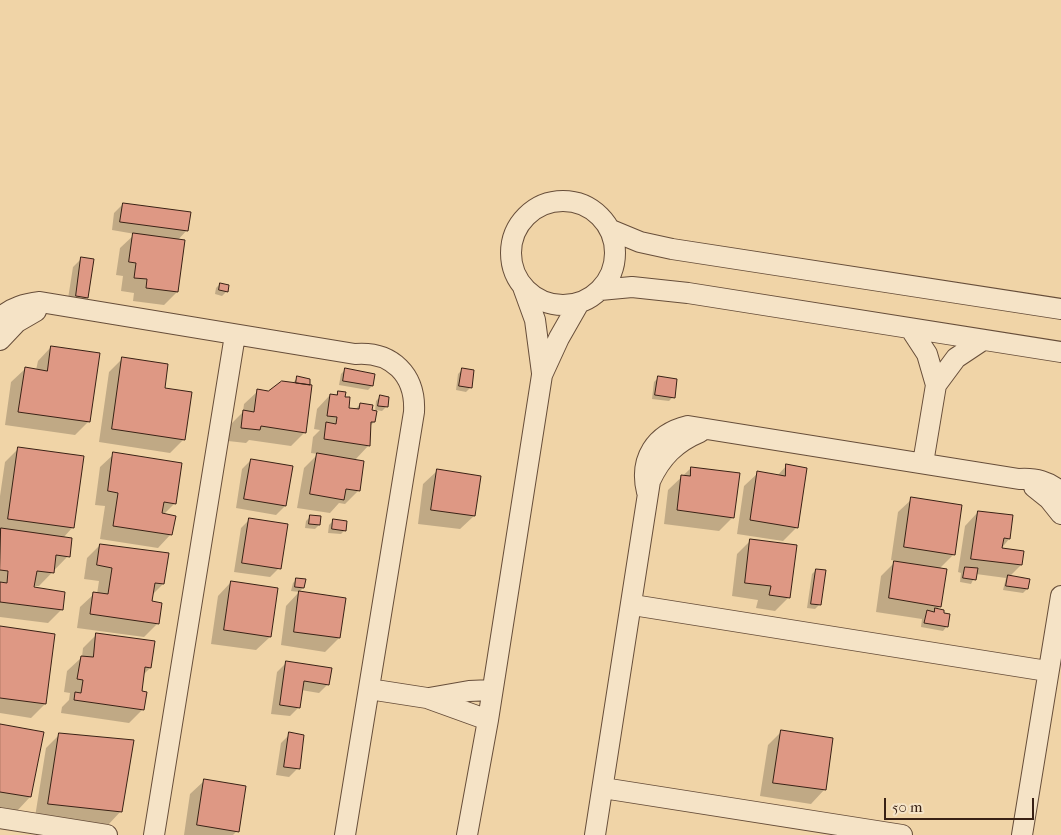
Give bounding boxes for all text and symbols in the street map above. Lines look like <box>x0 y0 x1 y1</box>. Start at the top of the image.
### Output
scale bar <box>886 788 1036 820</box>
text: 50 m <box>892 798 922 816</box>

